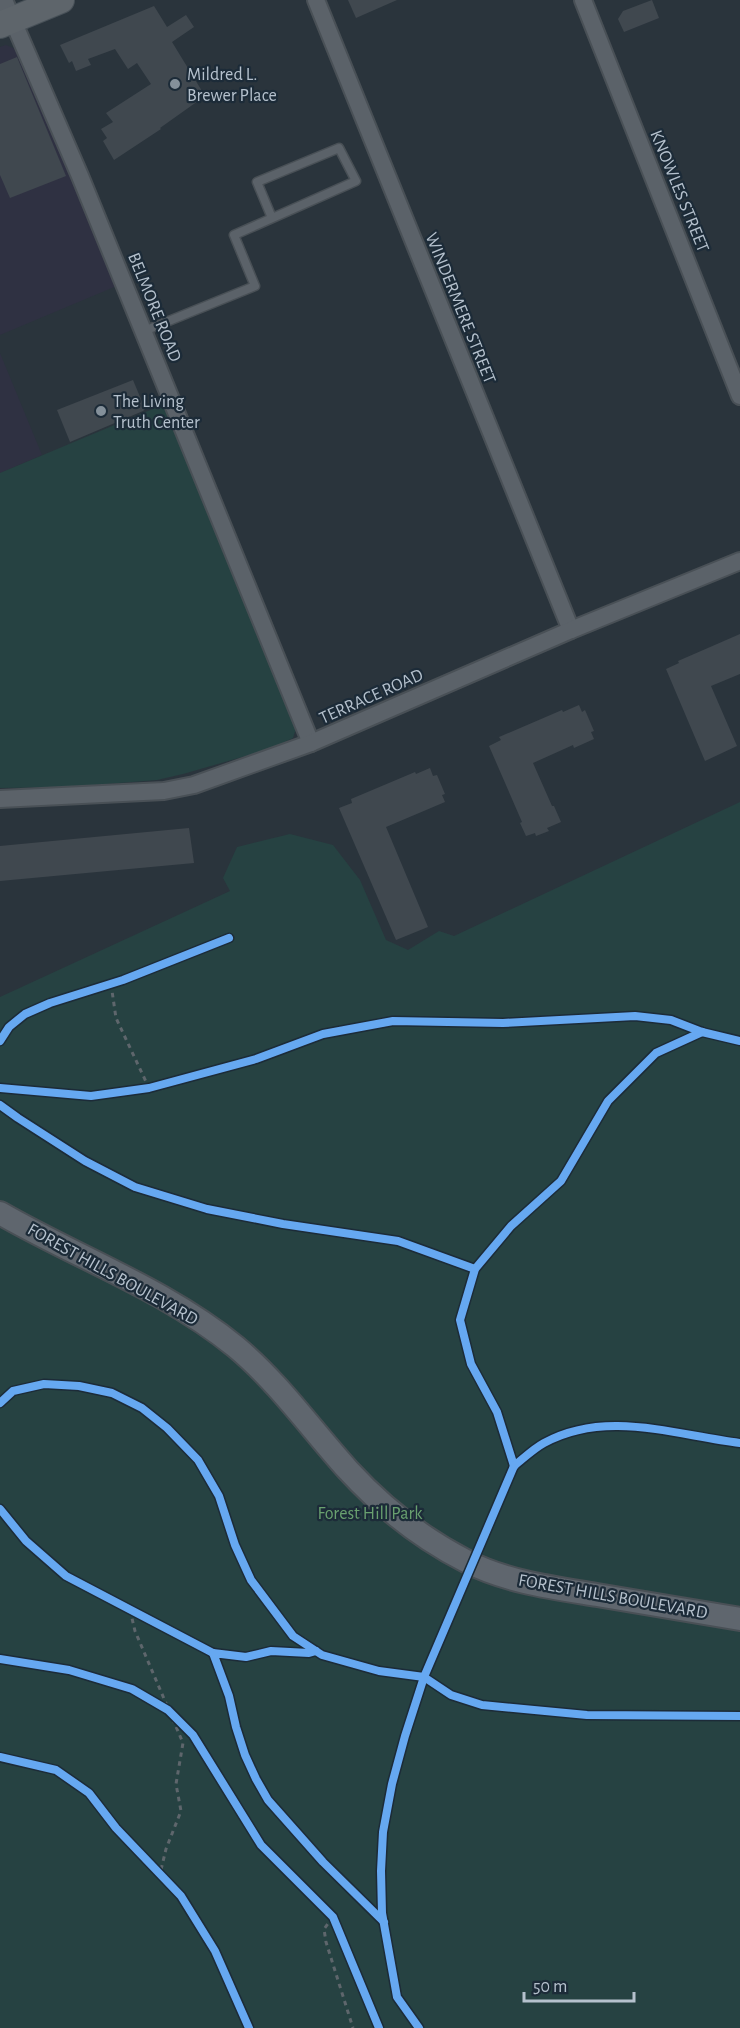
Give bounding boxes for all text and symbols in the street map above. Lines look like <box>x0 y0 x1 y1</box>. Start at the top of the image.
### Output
place label: Mildred L. Brewer Place <box>187 66 277 105</box>
marker: Mildred L. Brewer Place <box>168 77 182 91</box>
street label: KNOWLES STREET <box>646 128 712 255</box>
street label: WINDERMERE STREET <box>422 230 499 387</box>
street label: BELMORE ROAD <box>124 250 184 365</box>
place label: The Living Truth Center <box>113 393 200 432</box>
marker: The Living Truth Center <box>94 404 108 418</box>
street label: TERRACE ROAD <box>317 666 426 728</box>
street label: FOREST HILLS BOULEVARD <box>24 1221 201 1329</box>
park label: Forest Hill Park <box>318 1505 423 1523</box>
street label: FOREST HILLS BOULEVARD <box>517 1571 709 1622</box>
scale bar <box>524 1965 634 2003</box>
text: 50 m <box>533 1978 567 1996</box>

